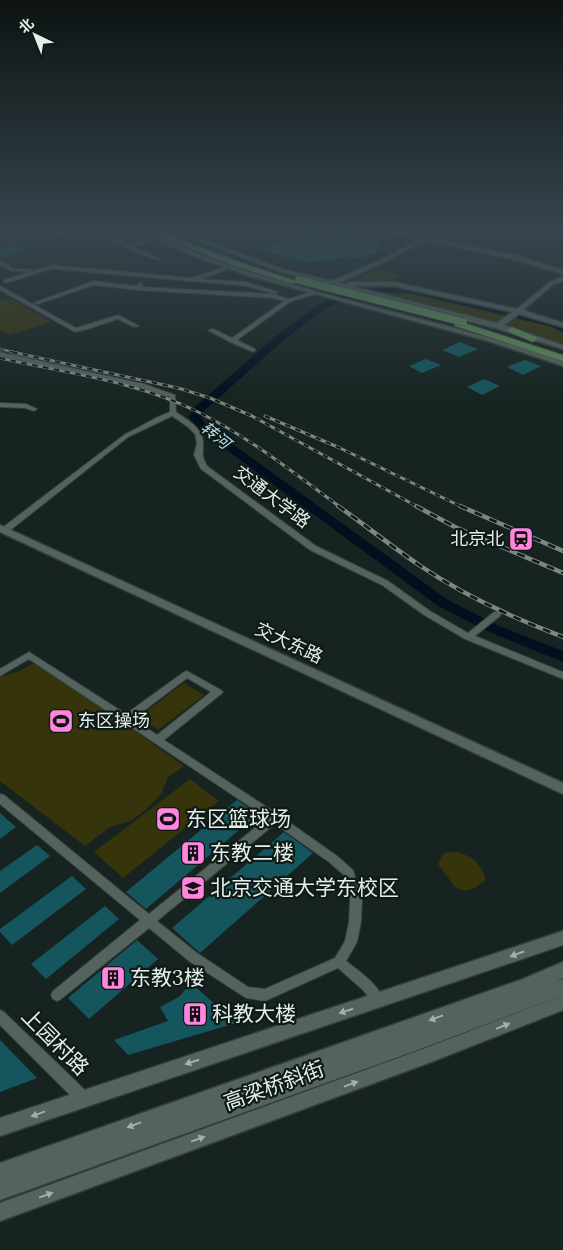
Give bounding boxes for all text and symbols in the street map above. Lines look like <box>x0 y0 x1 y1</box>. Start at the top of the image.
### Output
north arrow <box>10 10 60 60</box>
text: 北 <box>15 14 37 37</box>
water label: 转河 <box>197 417 237 455</box>
street label: 交通大学路 <box>229 460 315 533</box>
station icon: 北京北 <box>508 526 534 552</box>
place label: 北京北 <box>450 527 504 550</box>
street label: 交大东路 <box>252 617 327 668</box>
sports icon: 东区操场 <box>48 708 74 734</box>
place label: 东区操场 <box>78 709 150 732</box>
place label: 东区篮球场 <box>186 805 291 832</box>
sports icon: 东区篮球场 <box>155 806 181 832</box>
place label: 东教二楼 <box>210 839 294 866</box>
building icon: 东教二楼 <box>180 840 206 866</box>
place label: 北京交通大学东校区 <box>210 874 399 901</box>
school or university icon: 北京交通大学东校区 <box>180 875 206 901</box>
one-way arrow <box>509 950 524 958</box>
place label: 东教3楼 <box>130 964 205 991</box>
building icon: 东教3楼 <box>100 965 126 991</box>
place label: 科教大楼 <box>212 1000 296 1027</box>
building icon: 科教大楼 <box>182 1001 208 1027</box>
street label: 上园村路 <box>16 1002 95 1081</box>
one-way arrow <box>338 1007 353 1015</box>
one-way arrow <box>428 1015 443 1022</box>
one-way arrow <box>496 1022 511 1030</box>
street label: 高梁桥斜街 <box>220 1055 328 1116</box>
one-way arrow <box>184 1058 199 1066</box>
one-way arrow <box>344 1080 359 1088</box>
one-way arrow <box>30 1110 45 1118</box>
one-way arrow <box>126 1121 141 1129</box>
one-way arrow <box>191 1135 206 1142</box>
one-way arrow <box>39 1191 54 1199</box>

